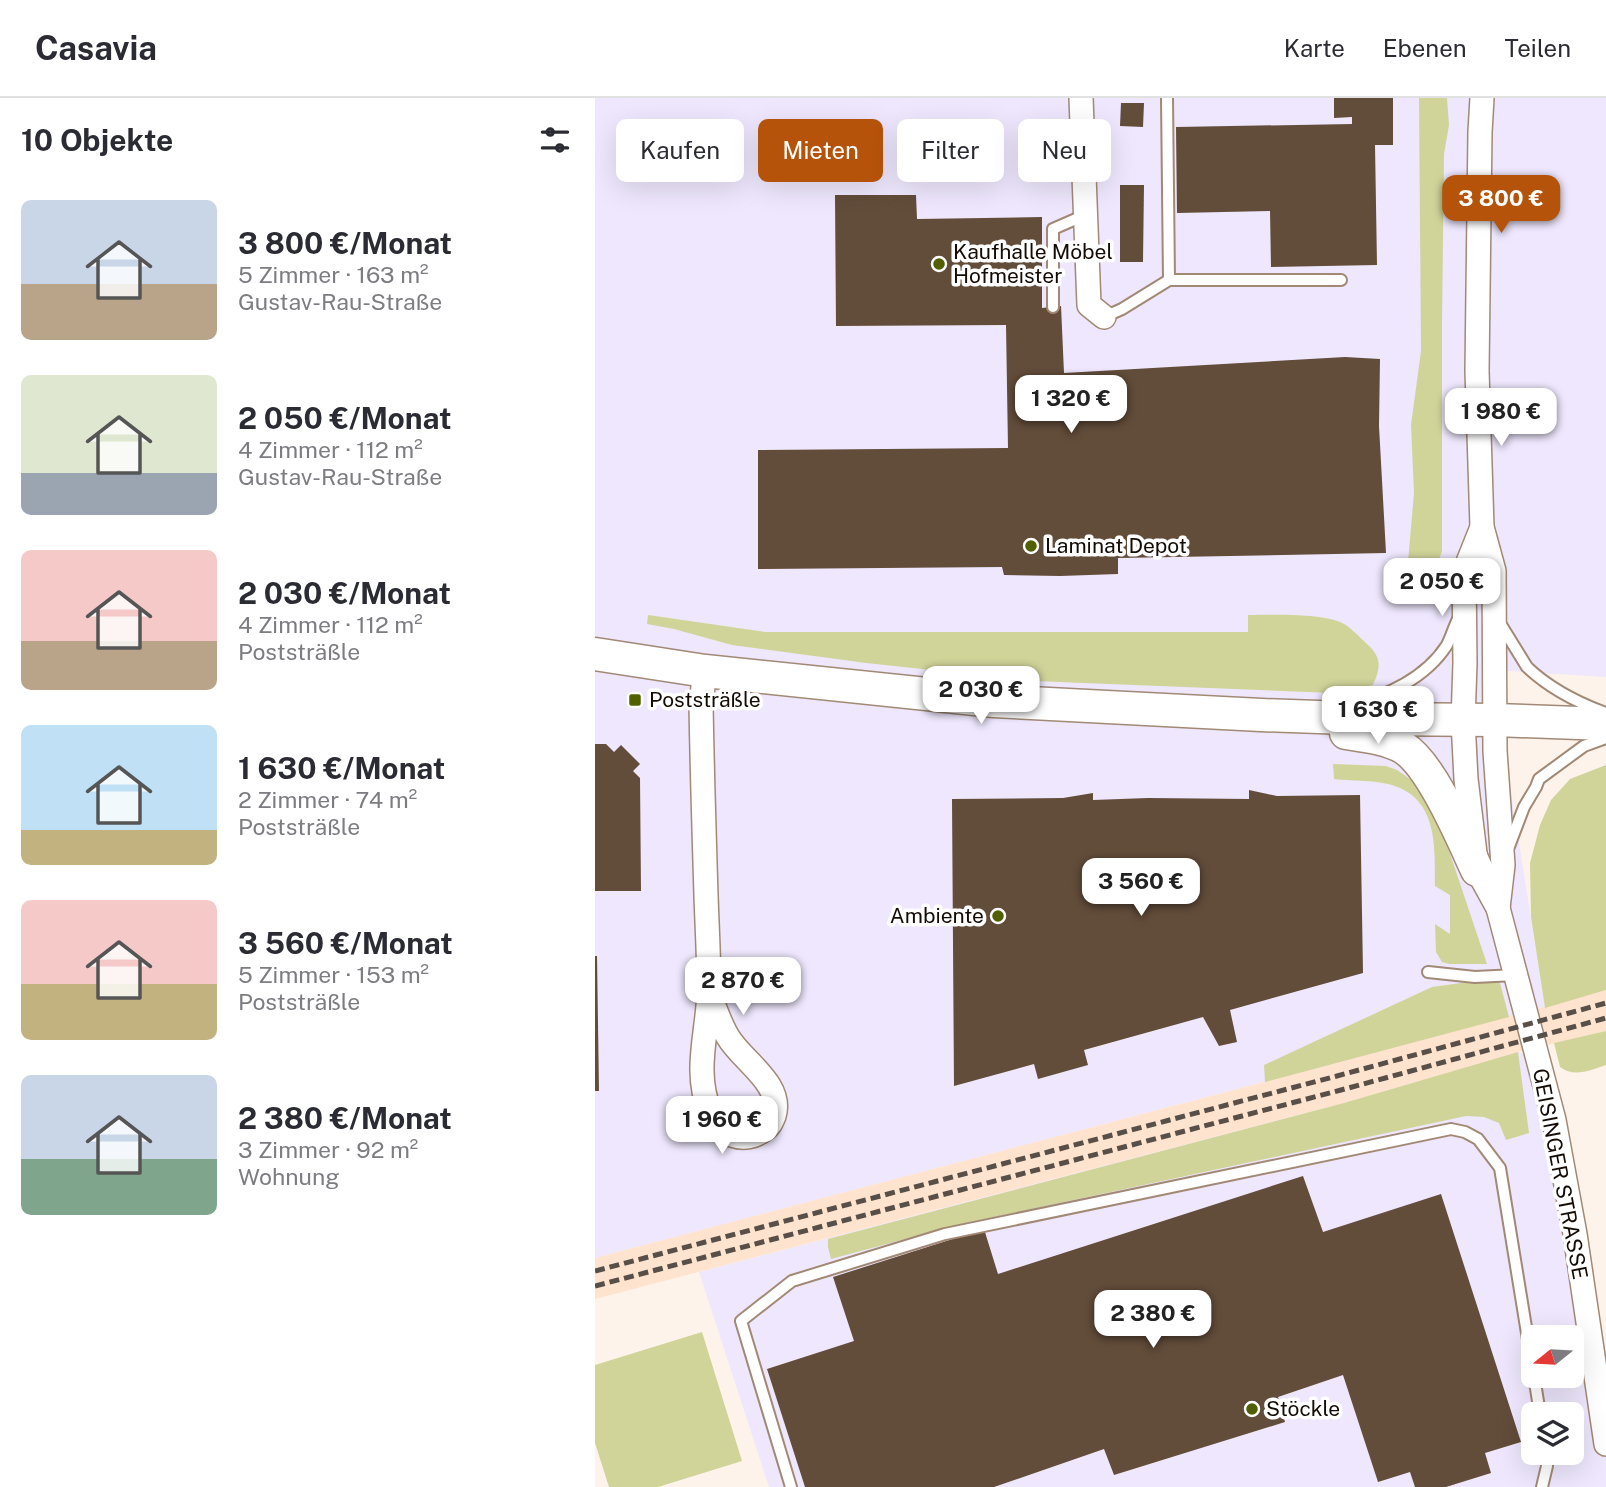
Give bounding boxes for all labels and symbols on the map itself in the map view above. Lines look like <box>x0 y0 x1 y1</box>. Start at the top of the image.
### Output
pin: 3 800 € <box>1436 176 1566 235</box>
place label: Kaufhalle Möbel Hofmeister <box>953 239 1113 288</box>
marker: Kaufhalle Möbel Hofmeister <box>931 256 947 272</box>
pin: 1 320 € <box>1006 376 1136 435</box>
pin: 1 980 € <box>1436 388 1566 448</box>
place label: Laminat Depot <box>1045 533 1187 558</box>
marker: Laminat Depot <box>1023 538 1039 554</box>
pin: 2 050 € <box>1377 559 1507 618</box>
pin: 2 030 € <box>916 666 1046 726</box>
pin: 1 630 € <box>1313 686 1443 746</box>
place label: Poststräßle <box>649 687 761 712</box>
marker: Poststräßle <box>627 692 643 708</box>
pin: 3 560 € <box>1076 858 1206 918</box>
place label: Ambiente <box>890 903 984 928</box>
marker: Ambiente <box>990 908 1006 924</box>
pin: 2 870 € <box>678 958 808 1017</box>
street label: GEISINGER STRASSE <box>1528 1066 1593 1282</box>
pin: 1 960 € <box>657 1096 787 1156</box>
pin: 2 380 € <box>1088 1290 1218 1350</box>
north arrow <box>1521 1325 1584 1388</box>
place label: Stöckle <box>1266 1396 1340 1421</box>
marker: Stöckle <box>1244 1401 1260 1417</box>

